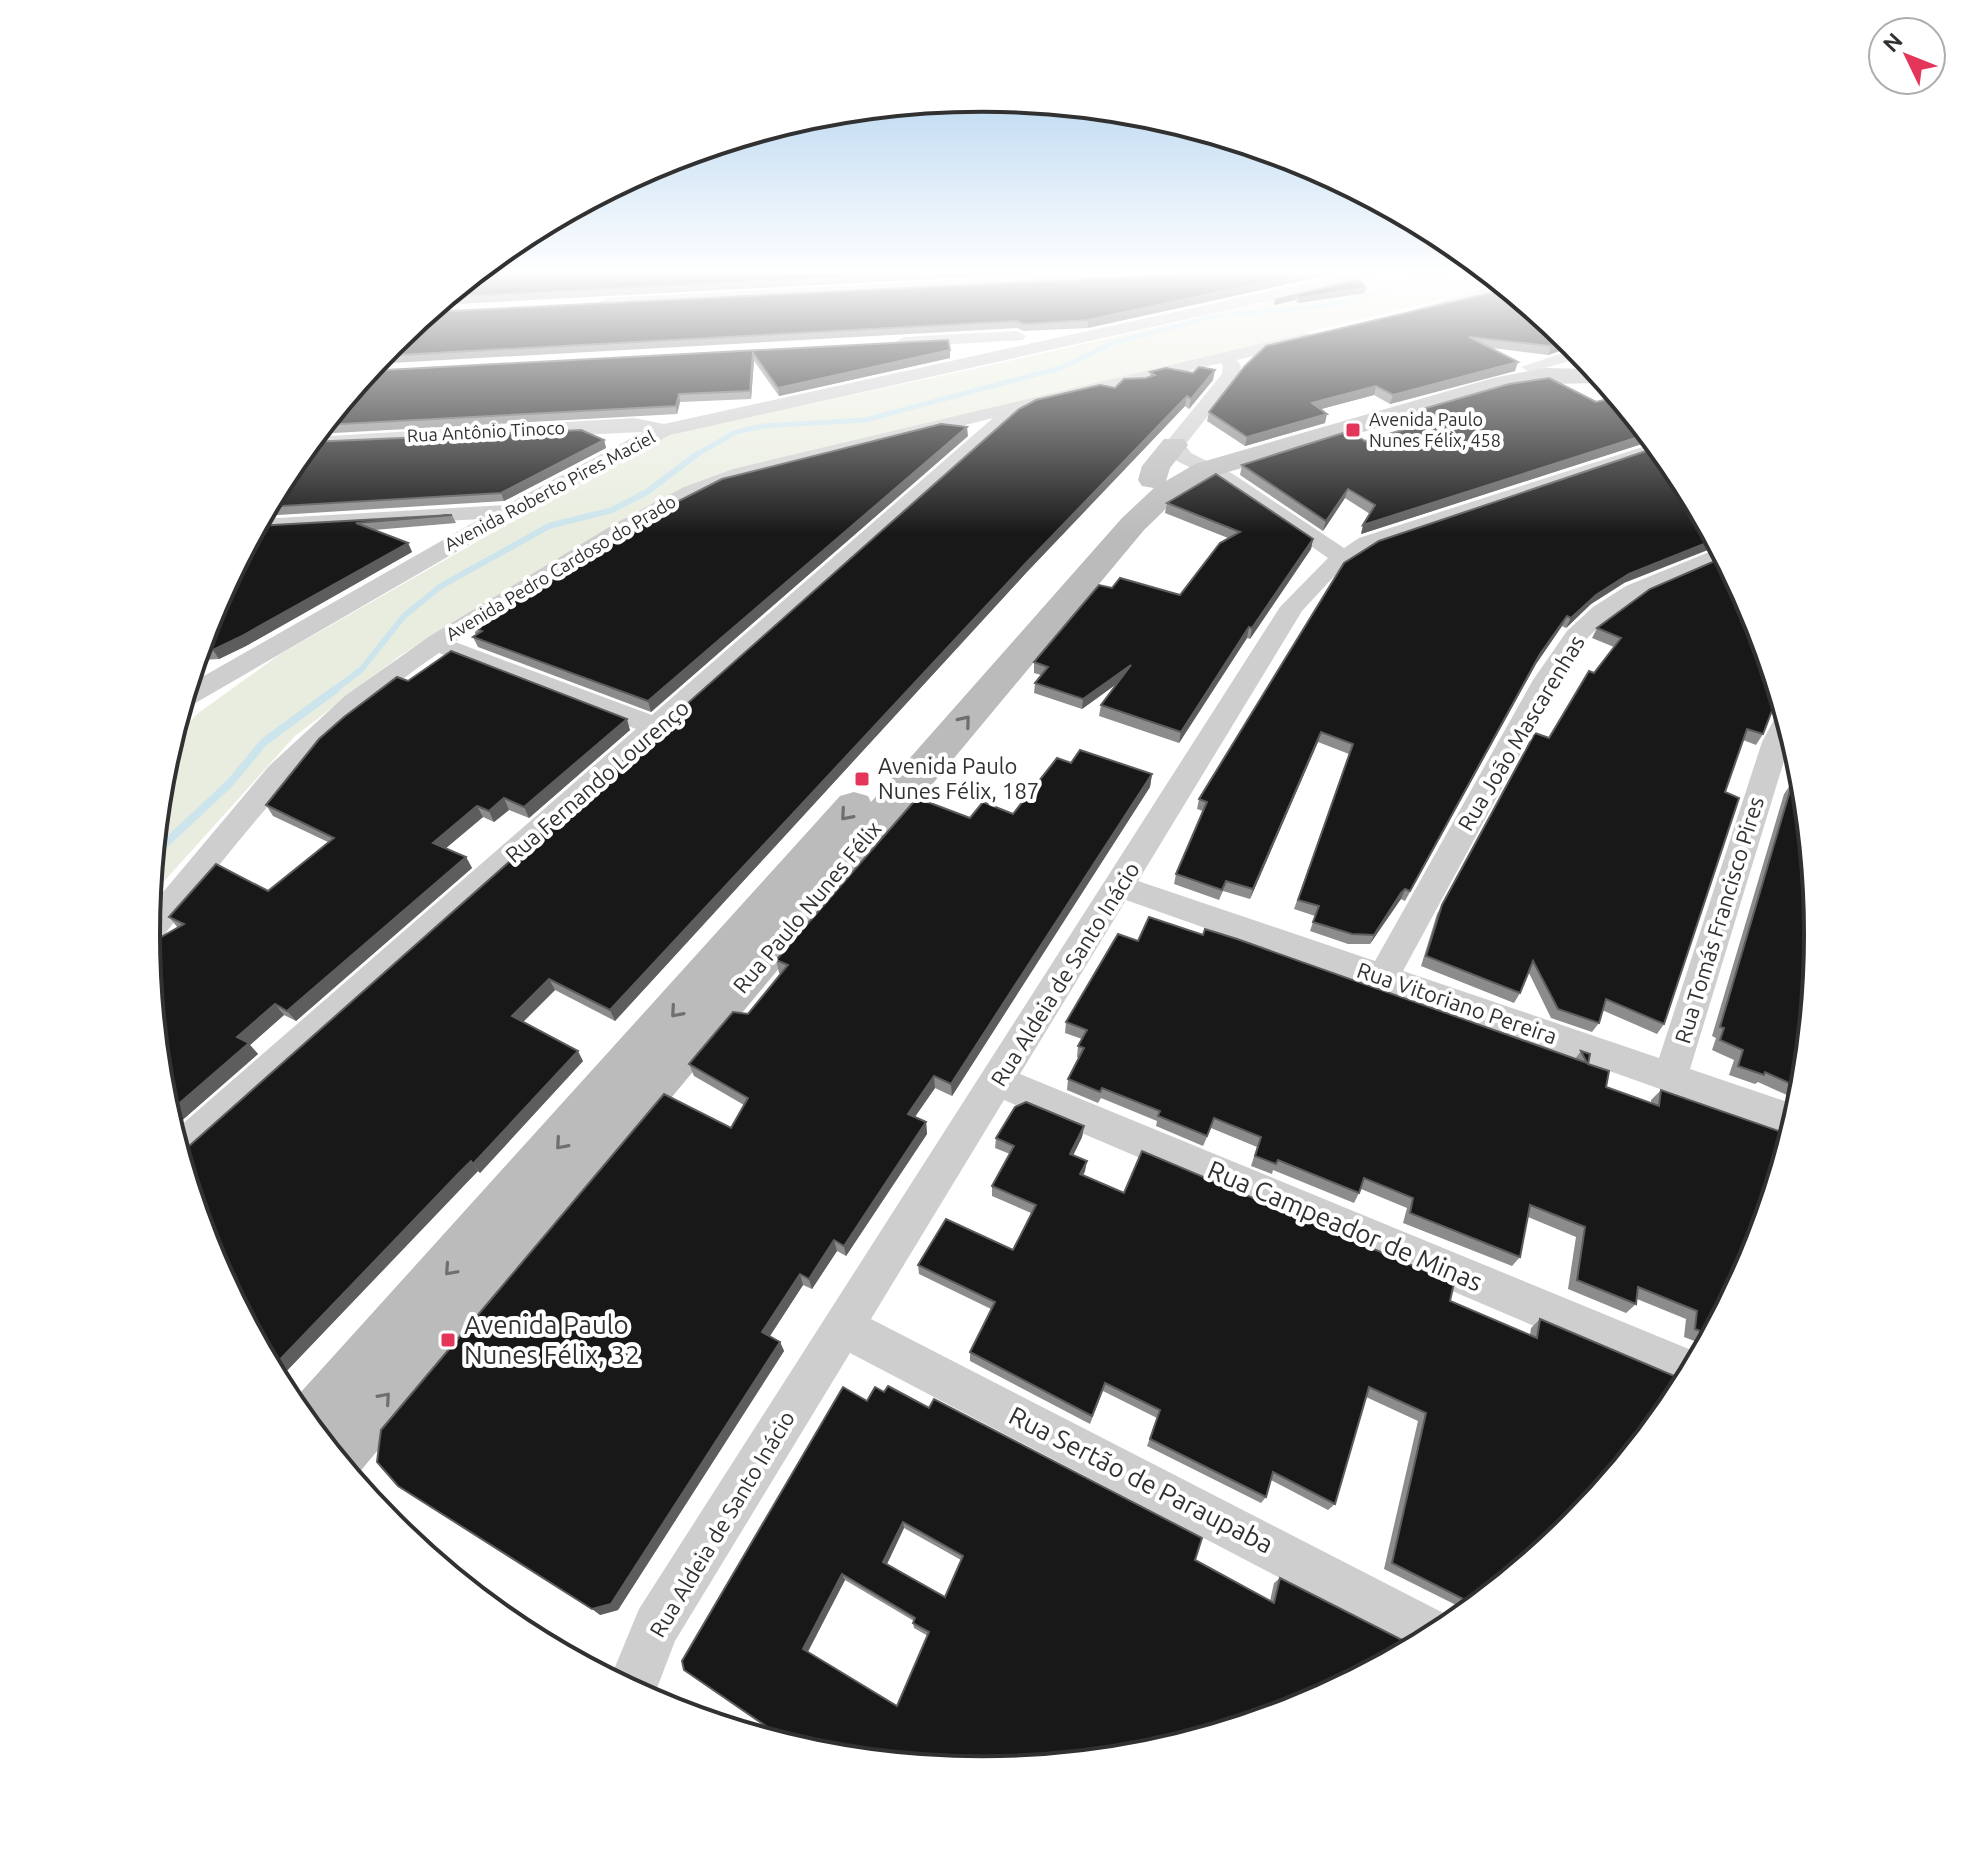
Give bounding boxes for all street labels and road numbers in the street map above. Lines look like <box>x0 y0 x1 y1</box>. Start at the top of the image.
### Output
street label: Rua Antônio Tinoco <box>406 417 565 445</box>
street label: Avenida Roberto Pires Maciel <box>441 426 658 554</box>
street label: Avenida Pedro Cardoso do Prado <box>442 490 679 644</box>
street label: Rua João Mascarenhas <box>1452 631 1589 835</box>
street label: Rua Fernando Lourenço <box>500 694 693 867</box>
street label: Rua Tomás Francisco Pires <box>1669 793 1768 1046</box>
street label: Rua Paulo Nunes Félix <box>727 816 886 998</box>
street label: Rua Aldeia de Santo Inácio <box>985 857 1144 1090</box>
street label: Rua Vitoriano Pereira <box>1354 957 1560 1049</box>
street label: Rua Campeador de Minas <box>1204 1155 1487 1297</box>
street label: Rua Sertão de Paraupaba <box>1004 1400 1278 1559</box>
street label: Rua Aldeia de Santo Inácio <box>644 1406 799 1641</box>

